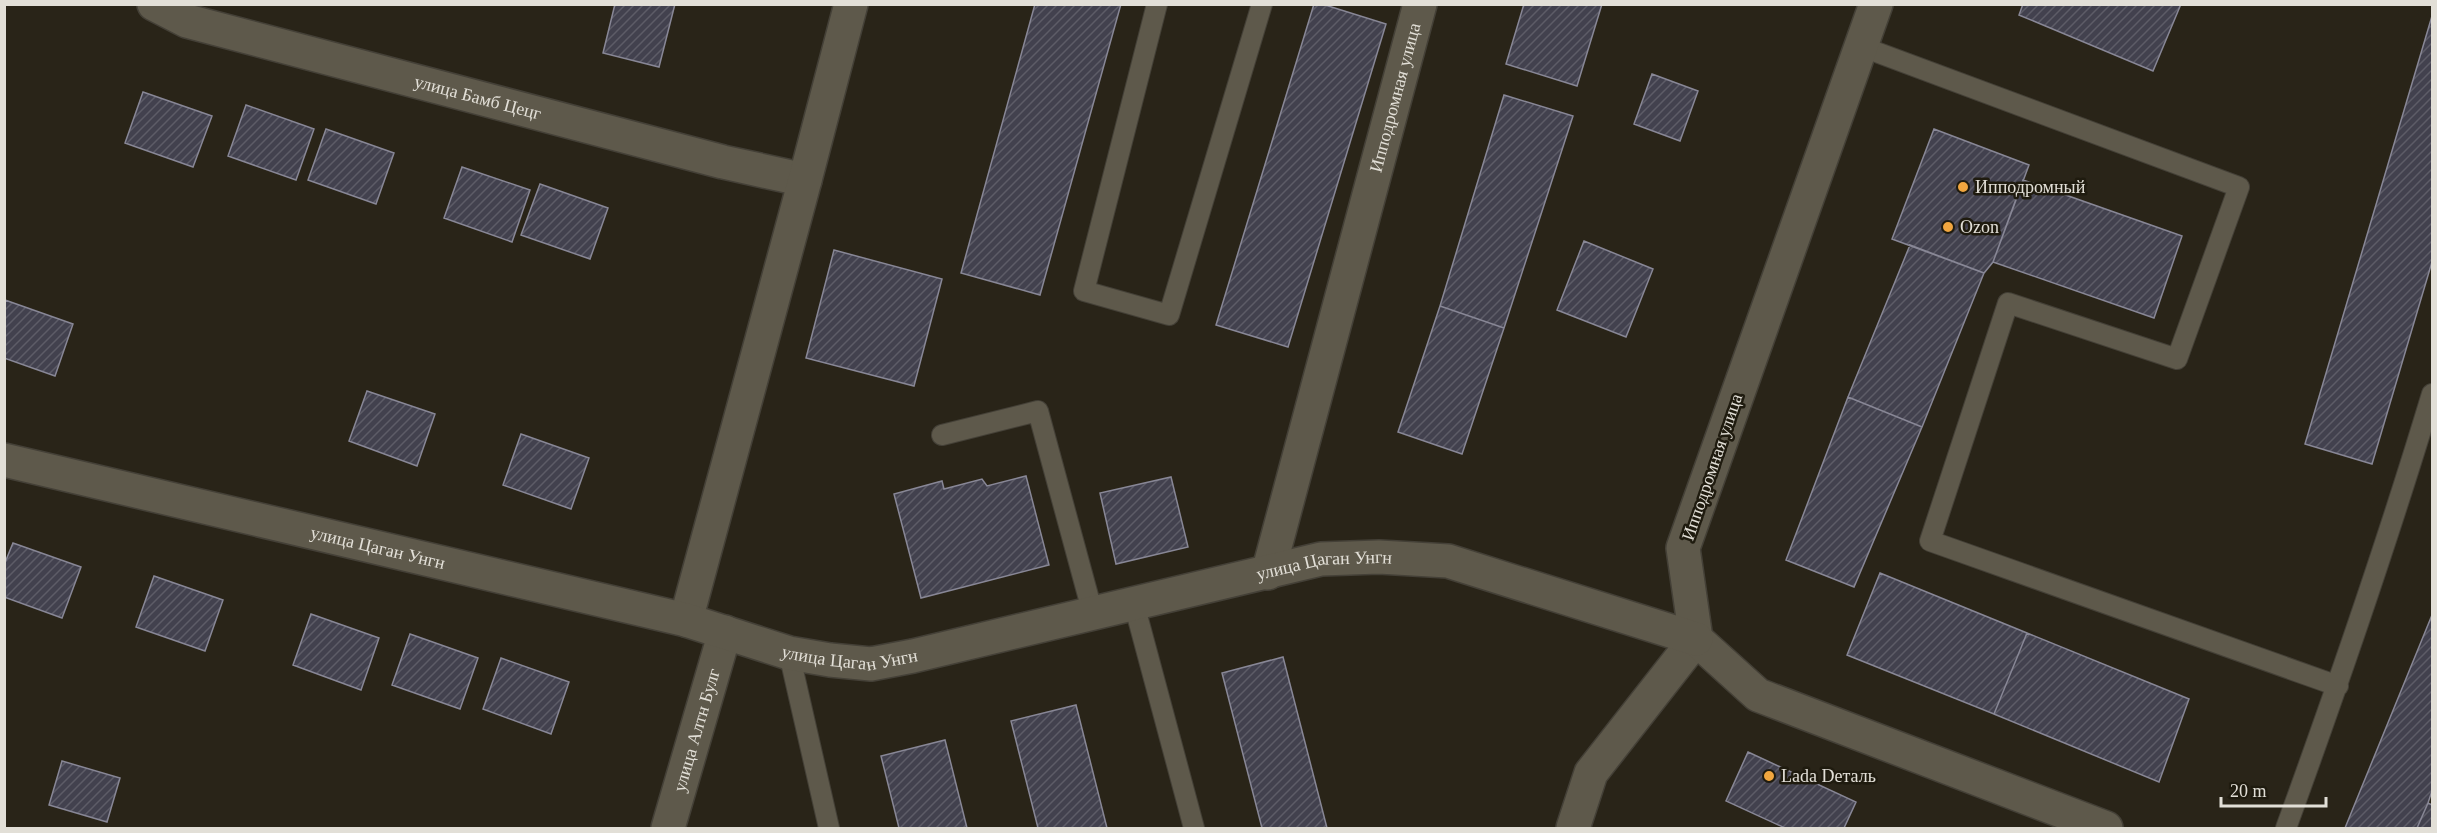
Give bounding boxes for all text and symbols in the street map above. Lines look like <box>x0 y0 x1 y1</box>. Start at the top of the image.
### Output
street label: Ипподромная улица <box>1365 21 1424 175</box>
street label: улица Бамб Цецг <box>412 71 544 124</box>
place label: Ипподромный <box>1975 177 2086 197</box>
marker: Ипподромный <box>1956 180 1970 194</box>
place label: Ozon <box>1960 217 1999 237</box>
marker: Ozon <box>1941 220 1955 234</box>
street label: Ипподромная улица <box>1678 391 1746 543</box>
street label: улица Цаган Унгн <box>309 522 447 573</box>
street label: улица Цаган Унгн <box>1254 547 1393 584</box>
street label: улица Цаган Унгн <box>779 641 920 675</box>
street label: улица Алтн Булг <box>669 666 724 794</box>
place label: Lada Dеталь <box>1781 766 1876 786</box>
marker: Lada Dеталь <box>1762 769 1776 783</box>
scale bar <box>2221 770 2326 808</box>
text: 20 m <box>2230 781 2267 801</box>

